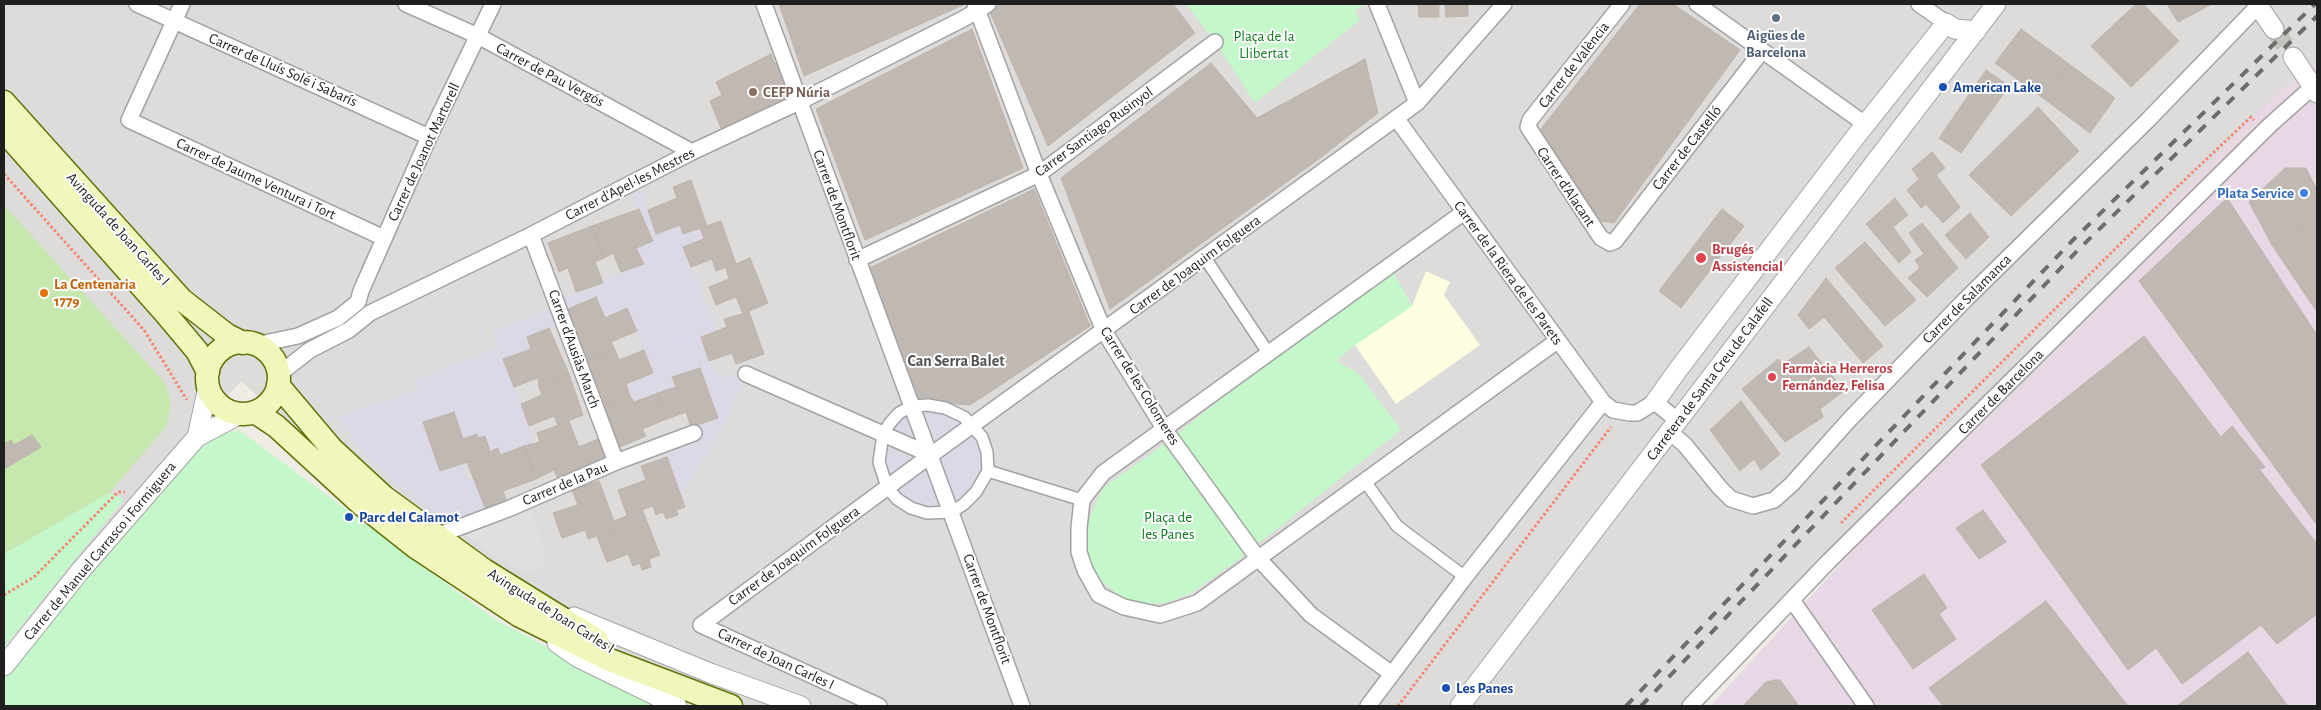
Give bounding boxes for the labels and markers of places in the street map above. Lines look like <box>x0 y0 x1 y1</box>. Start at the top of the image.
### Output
marker: Aigües de Barcelona <box>1770 12 1782 24</box>
place label: Aigües de Barcelona <box>1746 26 1806 61</box>
place label: American Lake <box>1953 78 2041 96</box>
marker: American Lake <box>1937 81 1949 93</box>
place label: CEFP Núria <box>763 83 830 101</box>
marker: CEFP Núria <box>747 86 759 98</box>
place label: Plata Service <box>2217 184 2294 202</box>
marker: Plata Service <box>2298 187 2310 199</box>
place label: Brugés Assistencial <box>1712 240 1783 275</box>
marker: Brugés Assistencial <box>1694 251 1708 265</box>
place label: La Centenaria 1779 <box>54 275 136 310</box>
marker: La Centenaria 1779 <box>38 287 50 299</box>
place label: Farmàcia Herreros Fernández, Felisa <box>1782 359 1892 394</box>
marker: Farmàcia Herreros Fernández, Felisa <box>1766 371 1778 383</box>
place label: Parc del Calamot <box>359 508 459 526</box>
marker: Parc del Calamot <box>343 511 355 523</box>
place label: Les Panes <box>1456 679 1513 697</box>
marker: Les Panes <box>1440 682 1452 694</box>

